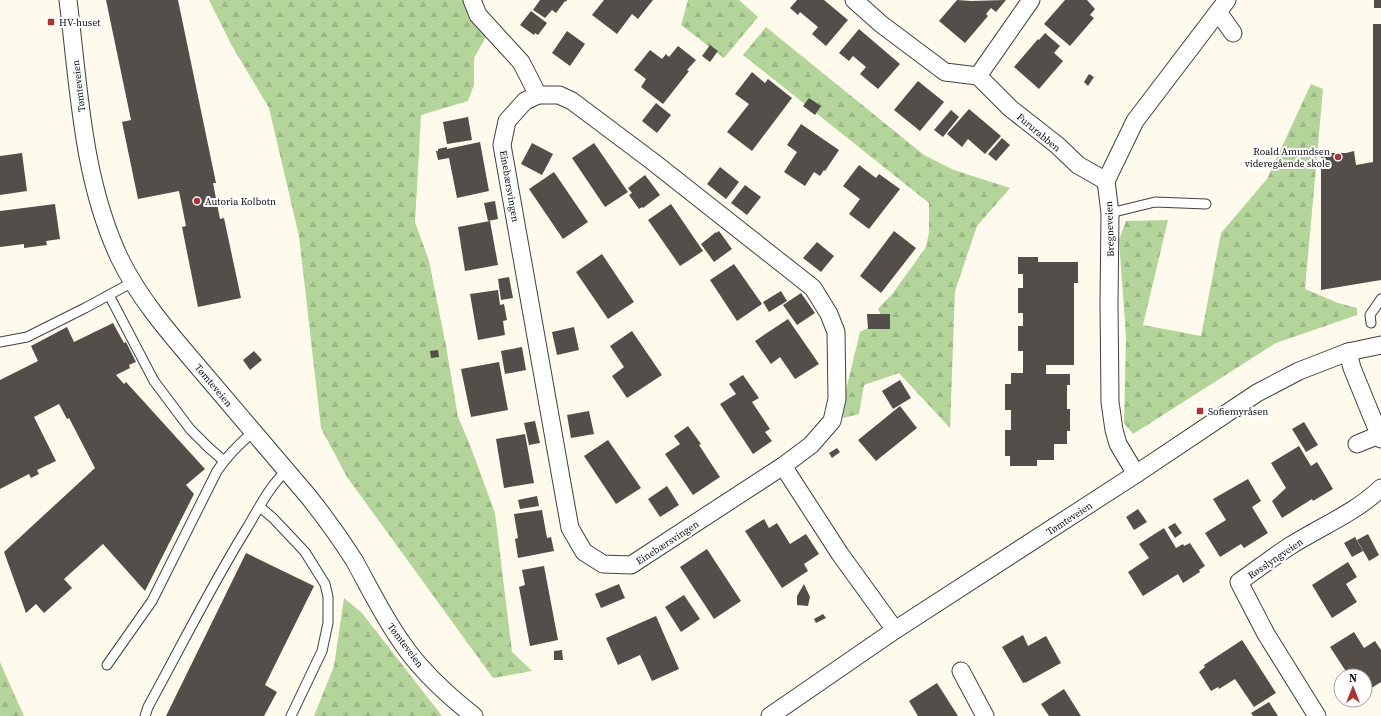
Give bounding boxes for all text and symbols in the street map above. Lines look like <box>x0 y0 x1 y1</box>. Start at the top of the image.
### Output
place label: HV-huset <box>59 16 101 29</box>
marker: HV-huset <box>46 17 56 27</box>
street label: Tømteveien <box>69 59 88 113</box>
street label: Fururabben <box>1014 110 1063 154</box>
place label: Roald Amundsen videregående skole <box>1245 145 1330 170</box>
street label: Einebærsvingen <box>497 149 522 223</box>
marker: Roald Amundsen videregående skole <box>1333 152 1343 162</box>
place label: Autoria Kolbotn <box>205 195 276 208</box>
marker: Autoria Kolbotn <box>192 196 202 206</box>
street label: Bregneveien <box>1102 201 1117 257</box>
street label: Tømteveien <box>192 361 235 409</box>
place label: Sofiemyråsen <box>1208 405 1268 418</box>
marker: Sofiemyråsen <box>1195 406 1205 416</box>
street label: Tømteveien <box>1044 499 1095 538</box>
street label: Einebærsvingen <box>633 517 701 568</box>
street label: Røsslyngveien <box>1245 535 1305 582</box>
street label: Tømteveien <box>385 621 426 670</box>
north arrow <box>1333 668 1373 708</box>
text: N <box>1349 671 1357 686</box>

